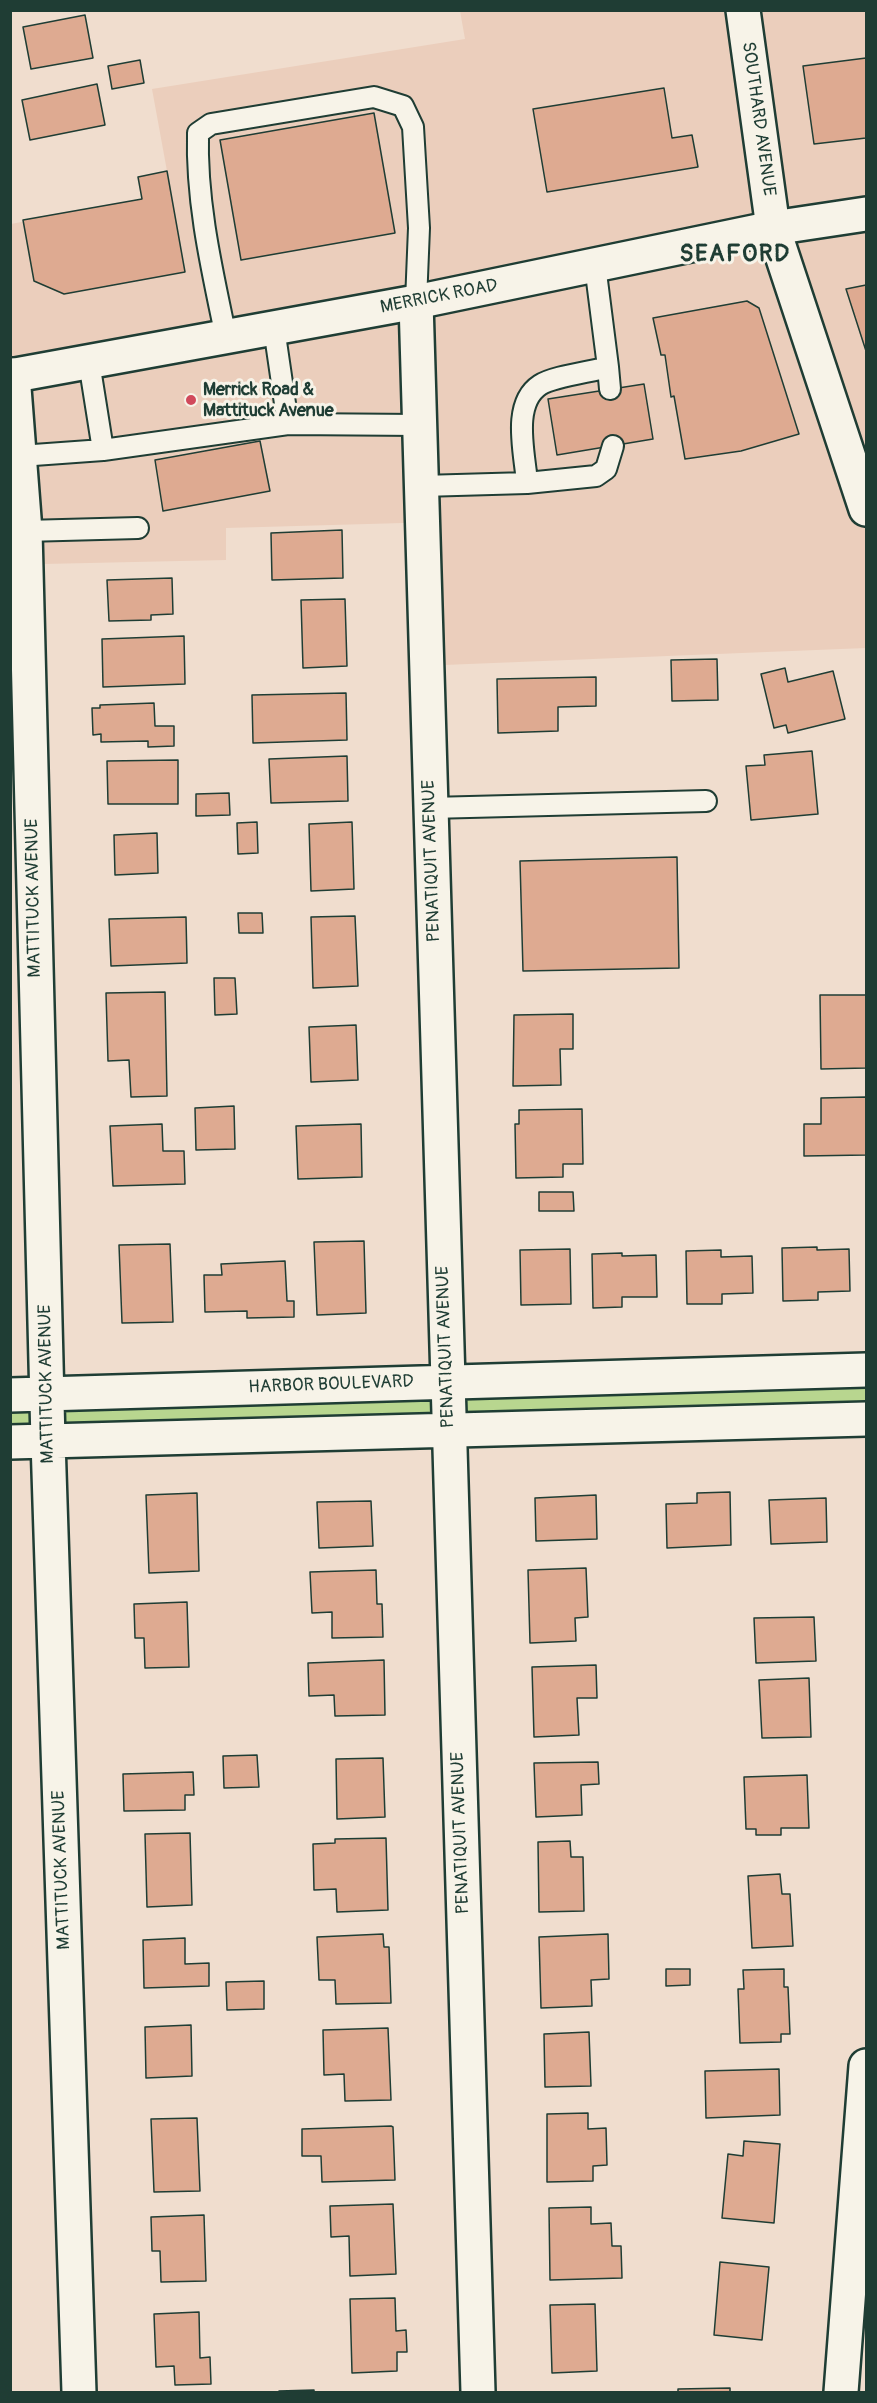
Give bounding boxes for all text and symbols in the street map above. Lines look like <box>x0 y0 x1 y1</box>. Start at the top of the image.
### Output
street label: SOUTHARD AVENUE <box>736 40 780 198</box>
district label: SEAFORD <box>679 241 791 269</box>
street label: MERRICK ROAD <box>379 275 499 319</box>
place label: Merrick Road & Mattituck Avenue <box>203 379 334 422</box>
marker: Merrick Road & Mattituck Avenue <box>184 393 198 407</box>
street label: PENATIQUIT AVENUE <box>418 780 446 942</box>
street label: MATTITUCK AVENUE <box>22 818 46 978</box>
street label: PENATIQUIT AVENUE <box>432 1266 460 1428</box>
street label: MATTITUCK AVENUE <box>35 1304 59 1464</box>
street label: HARBOR BOULEVARD <box>248 1371 414 1399</box>
street label: PENATIQUIT AVENUE <box>447 1752 475 1914</box>
street label: MATTITUCK AVENUE <box>48 1790 76 1950</box>

